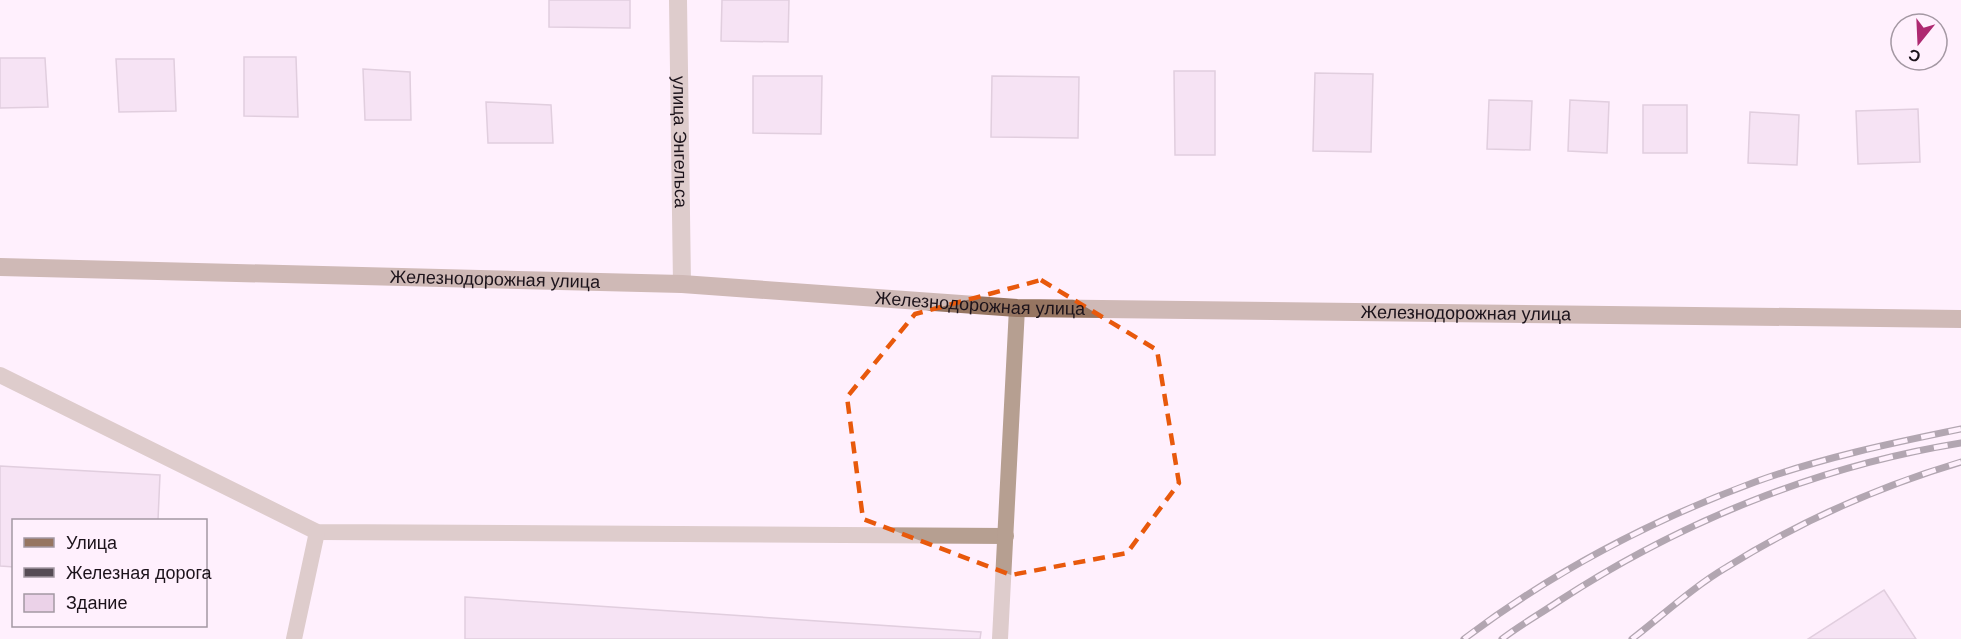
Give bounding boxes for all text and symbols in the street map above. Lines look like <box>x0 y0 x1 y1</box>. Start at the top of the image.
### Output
north arrow <box>1889 12 1949 72</box>
text: С <box>1906 46 1923 66</box>
street label: улица Энгельса <box>669 76 691 209</box>
street label: Железнодорожная улица <box>389 267 601 292</box>
street label: Железнодорожная улица <box>874 288 1086 319</box>
street label: Железнодорожная улица <box>1361 302 1572 324</box>
legend <box>12 519 207 627</box>
text: Улица <box>66 533 118 553</box>
text: Железная дорога <box>66 563 213 583</box>
text: Здание <box>66 593 127 613</box>

